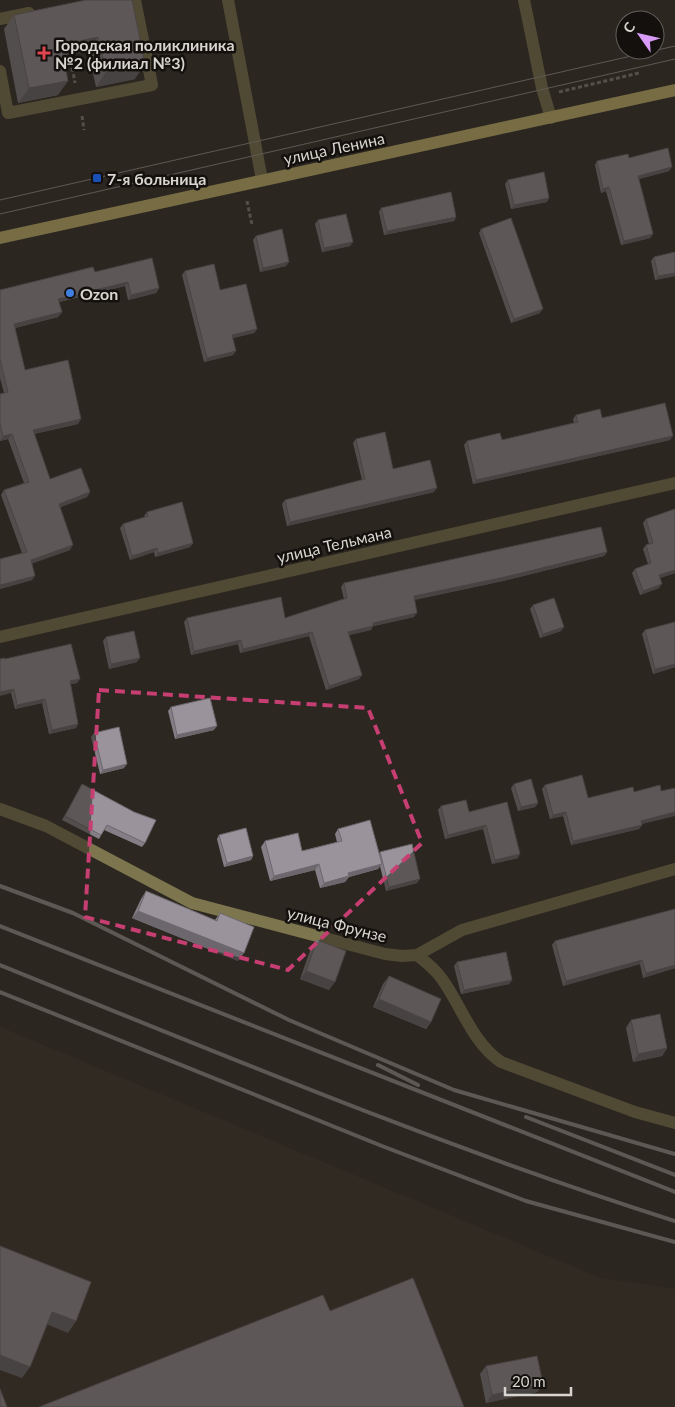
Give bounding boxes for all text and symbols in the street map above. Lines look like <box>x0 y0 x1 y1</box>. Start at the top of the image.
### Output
north arrow <box>615 10 665 60</box>
text: С <box>619 18 639 36</box>
place label: Городская поликлиника №2 (филиал №3) <box>55 35 235 72</box>
marker: Городская поликлиника №2 (филиал №3) <box>37 46 51 60</box>
street label: улица Ленина <box>282 128 386 168</box>
place label: 7-я больница <box>107 169 207 188</box>
marker: 7-я больница <box>91 172 103 184</box>
place label: Ozon <box>80 284 118 303</box>
marker: Ozon <box>64 287 76 299</box>
street label: улица Тельмана <box>275 522 393 566</box>
street label: улица Фрунзе <box>285 902 389 946</box>
scale bar <box>505 1364 571 1396</box>
text: 20 m <box>512 1372 546 1390</box>

